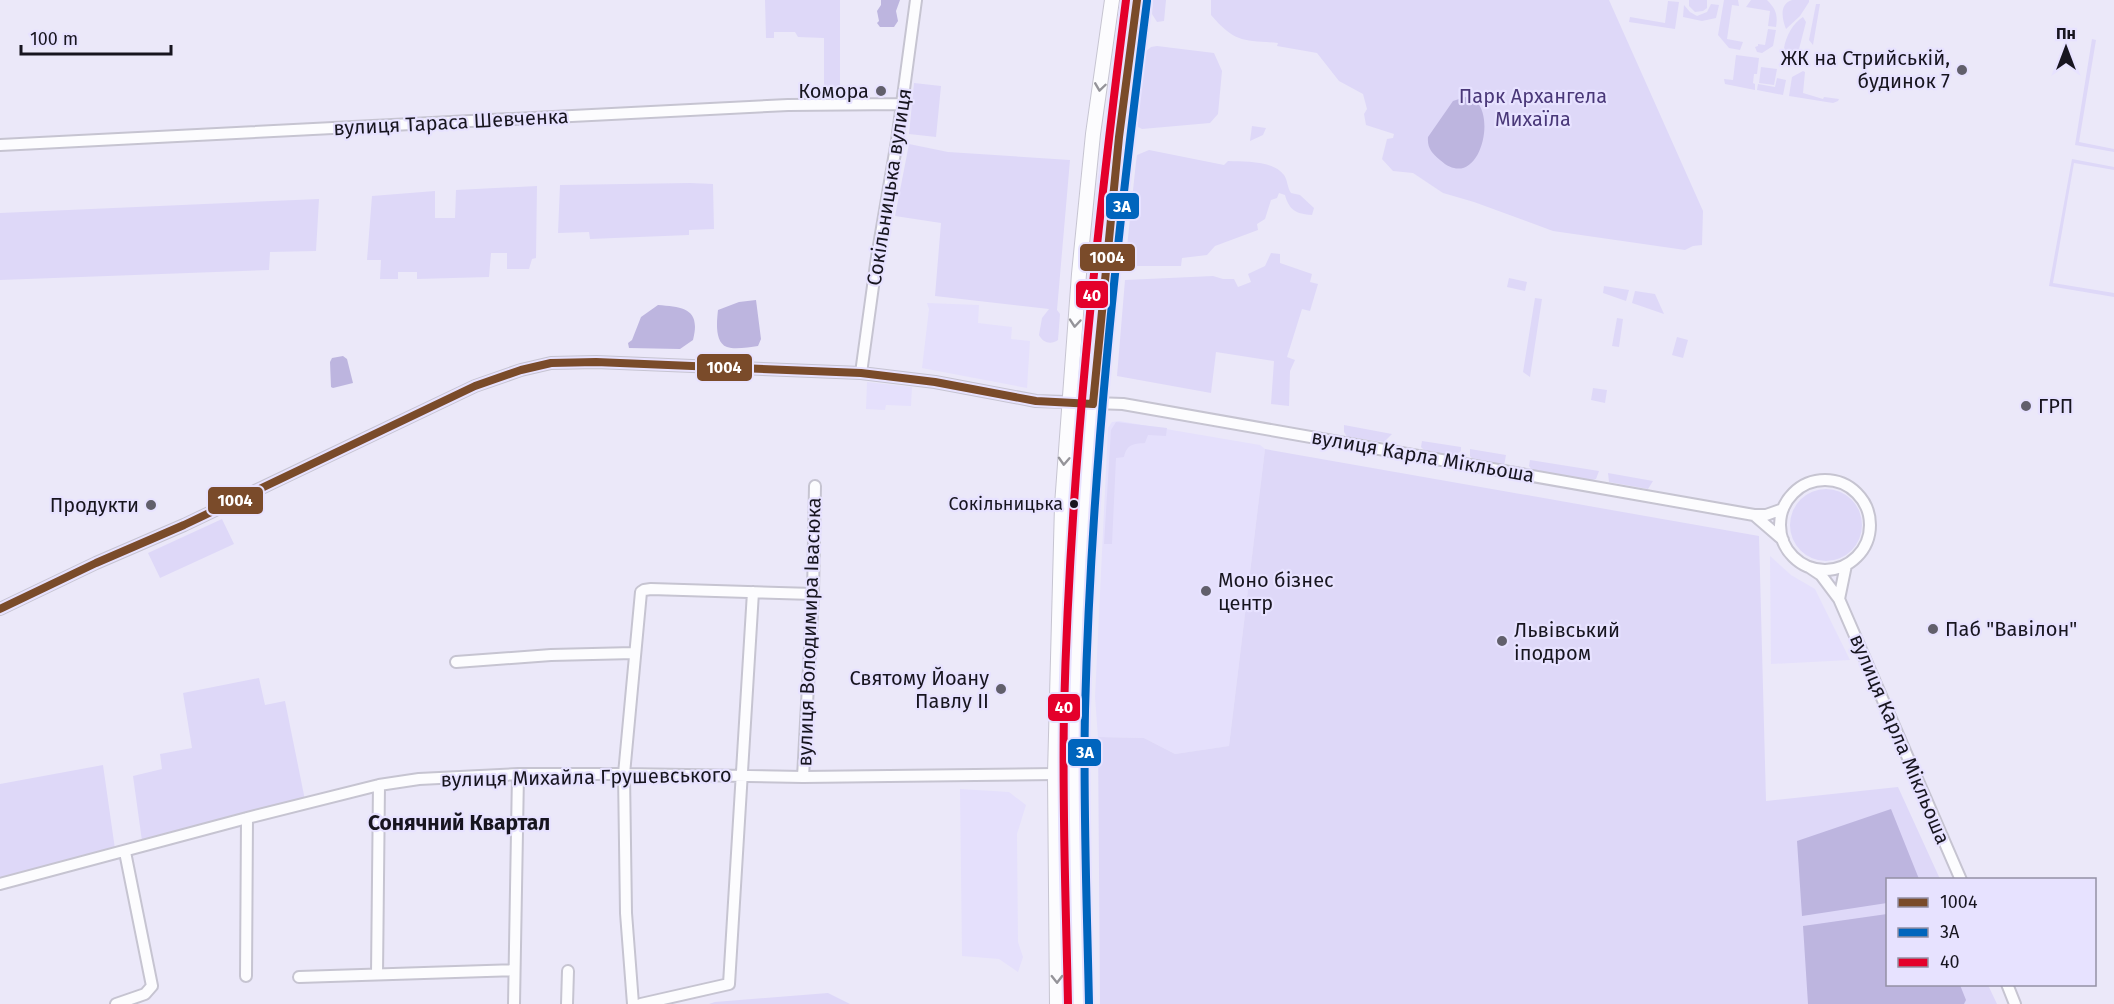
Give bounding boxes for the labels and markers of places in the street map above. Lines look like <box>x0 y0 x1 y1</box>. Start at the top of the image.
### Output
place label: ЖК на Стрийській, будинок 7 <box>1781 46 1950 93</box>
marker: ЖК на Стрийській, будинок 7 <box>1955 63 1969 77</box>
place label: Комора <box>798 79 869 103</box>
marker: Комора <box>874 84 888 98</box>
place label: ГРП <box>2038 394 2073 418</box>
marker: ГРП <box>2019 399 2033 413</box>
place label: Продукти <box>50 493 139 517</box>
place label: Сокільницька <box>949 493 1063 515</box>
marker: Продукти <box>144 498 158 512</box>
marker: Сокільницька <box>1068 498 1080 510</box>
place label: Моно бізнес центр <box>1218 568 1334 615</box>
marker: Моно бізнес центр <box>1199 584 1213 598</box>
place label: Паб "Вавілон" <box>1945 617 2077 641</box>
place label: Львівський іподром <box>1514 618 1620 665</box>
marker: Паб "Вавілон" <box>1926 622 1940 636</box>
marker: Львівський іподром <box>1495 634 1509 648</box>
place label: Святому Йоану Павлу ІІ <box>849 666 989 713</box>
marker: Святому Йоану Павлу ІІ <box>994 682 1008 696</box>

